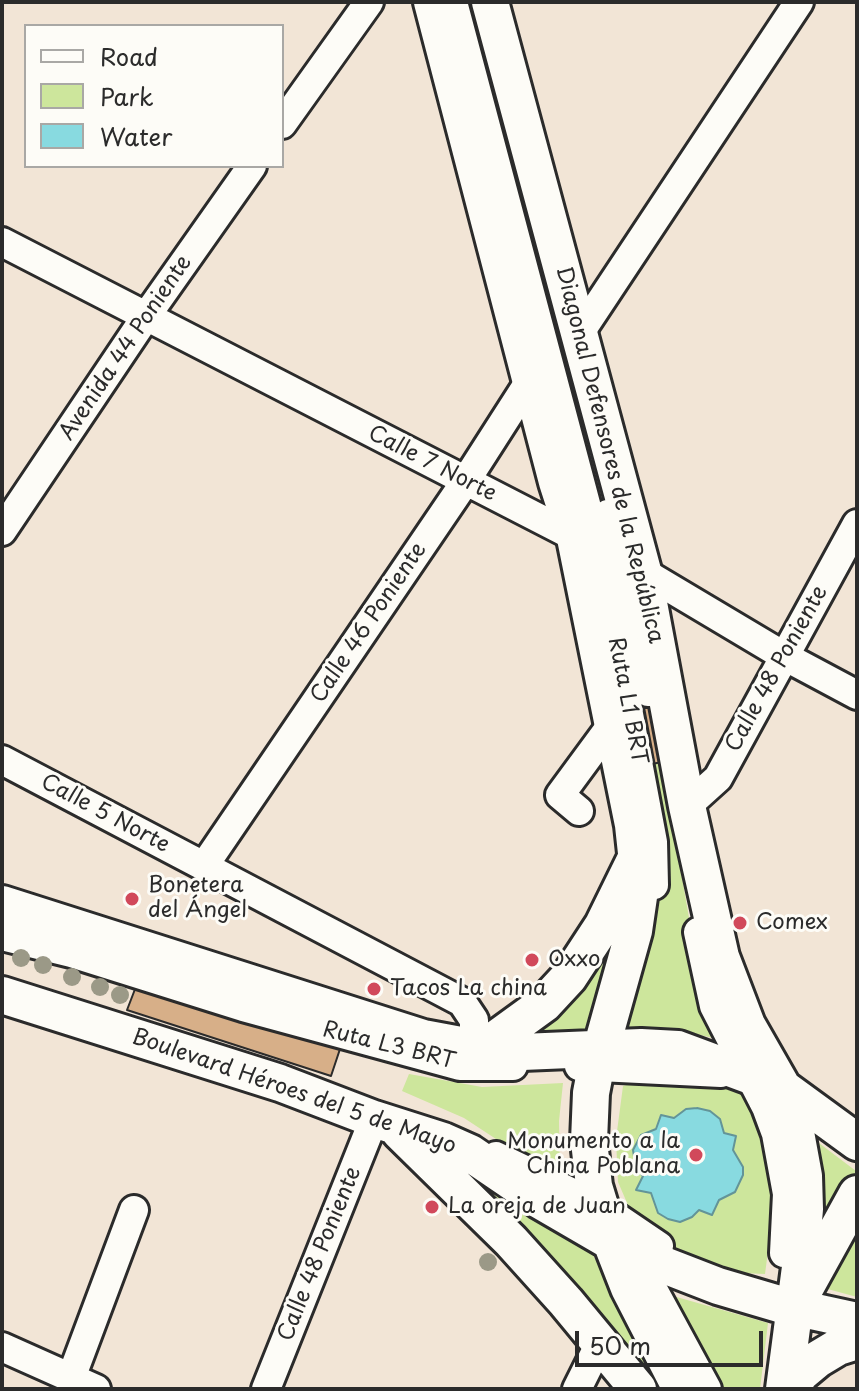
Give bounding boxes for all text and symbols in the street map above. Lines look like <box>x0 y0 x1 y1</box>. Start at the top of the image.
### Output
legend <box>24 24 284 168</box>
text: Road <box>100 38 158 74</box>
text: Park <box>100 78 154 114</box>
text: Water <box>100 118 172 154</box>
street label: Avenida 44 Poniente <box>54 250 198 446</box>
street label: Diagonal Defensores de la República <box>549 264 669 646</box>
street label: Calle 7 Norte <box>363 420 501 508</box>
street label: Calle 46 Poniente <box>306 538 432 708</box>
street label: Calle 48 Poniente <box>720 581 834 757</box>
street label: Ruta L1 BRT <box>602 635 652 767</box>
street label: Calle 5 Norte <box>36 769 174 859</box>
place label: Bonetera del Ángel <box>148 873 247 924</box>
marker: Bonetera del Ángel <box>123 890 141 908</box>
place label: Comex <box>756 910 828 936</box>
marker: Comex <box>731 914 749 932</box>
place label: Oxxo <box>548 947 600 973</box>
marker: Oxxo <box>523 951 541 969</box>
place label: Tacos La china <box>390 976 547 1002</box>
marker: Tacos La china <box>365 980 383 998</box>
street label: Ruta L3 BRT <box>320 1017 458 1075</box>
street label: Boulevard Héroes del 5 de Mayo <box>128 1024 460 1160</box>
place label: Monumento a la China Poblana <box>507 1129 680 1180</box>
marker: Monumento a la China Poblana <box>687 1146 705 1164</box>
street label: Calle 48 Poniente <box>273 1163 367 1345</box>
place label: La oreja de Juan <box>448 1194 626 1220</box>
marker: La oreja de Juan <box>423 1198 441 1216</box>
scale bar <box>579 1315 767 1365</box>
text: 50 m <box>589 1327 651 1363</box>

